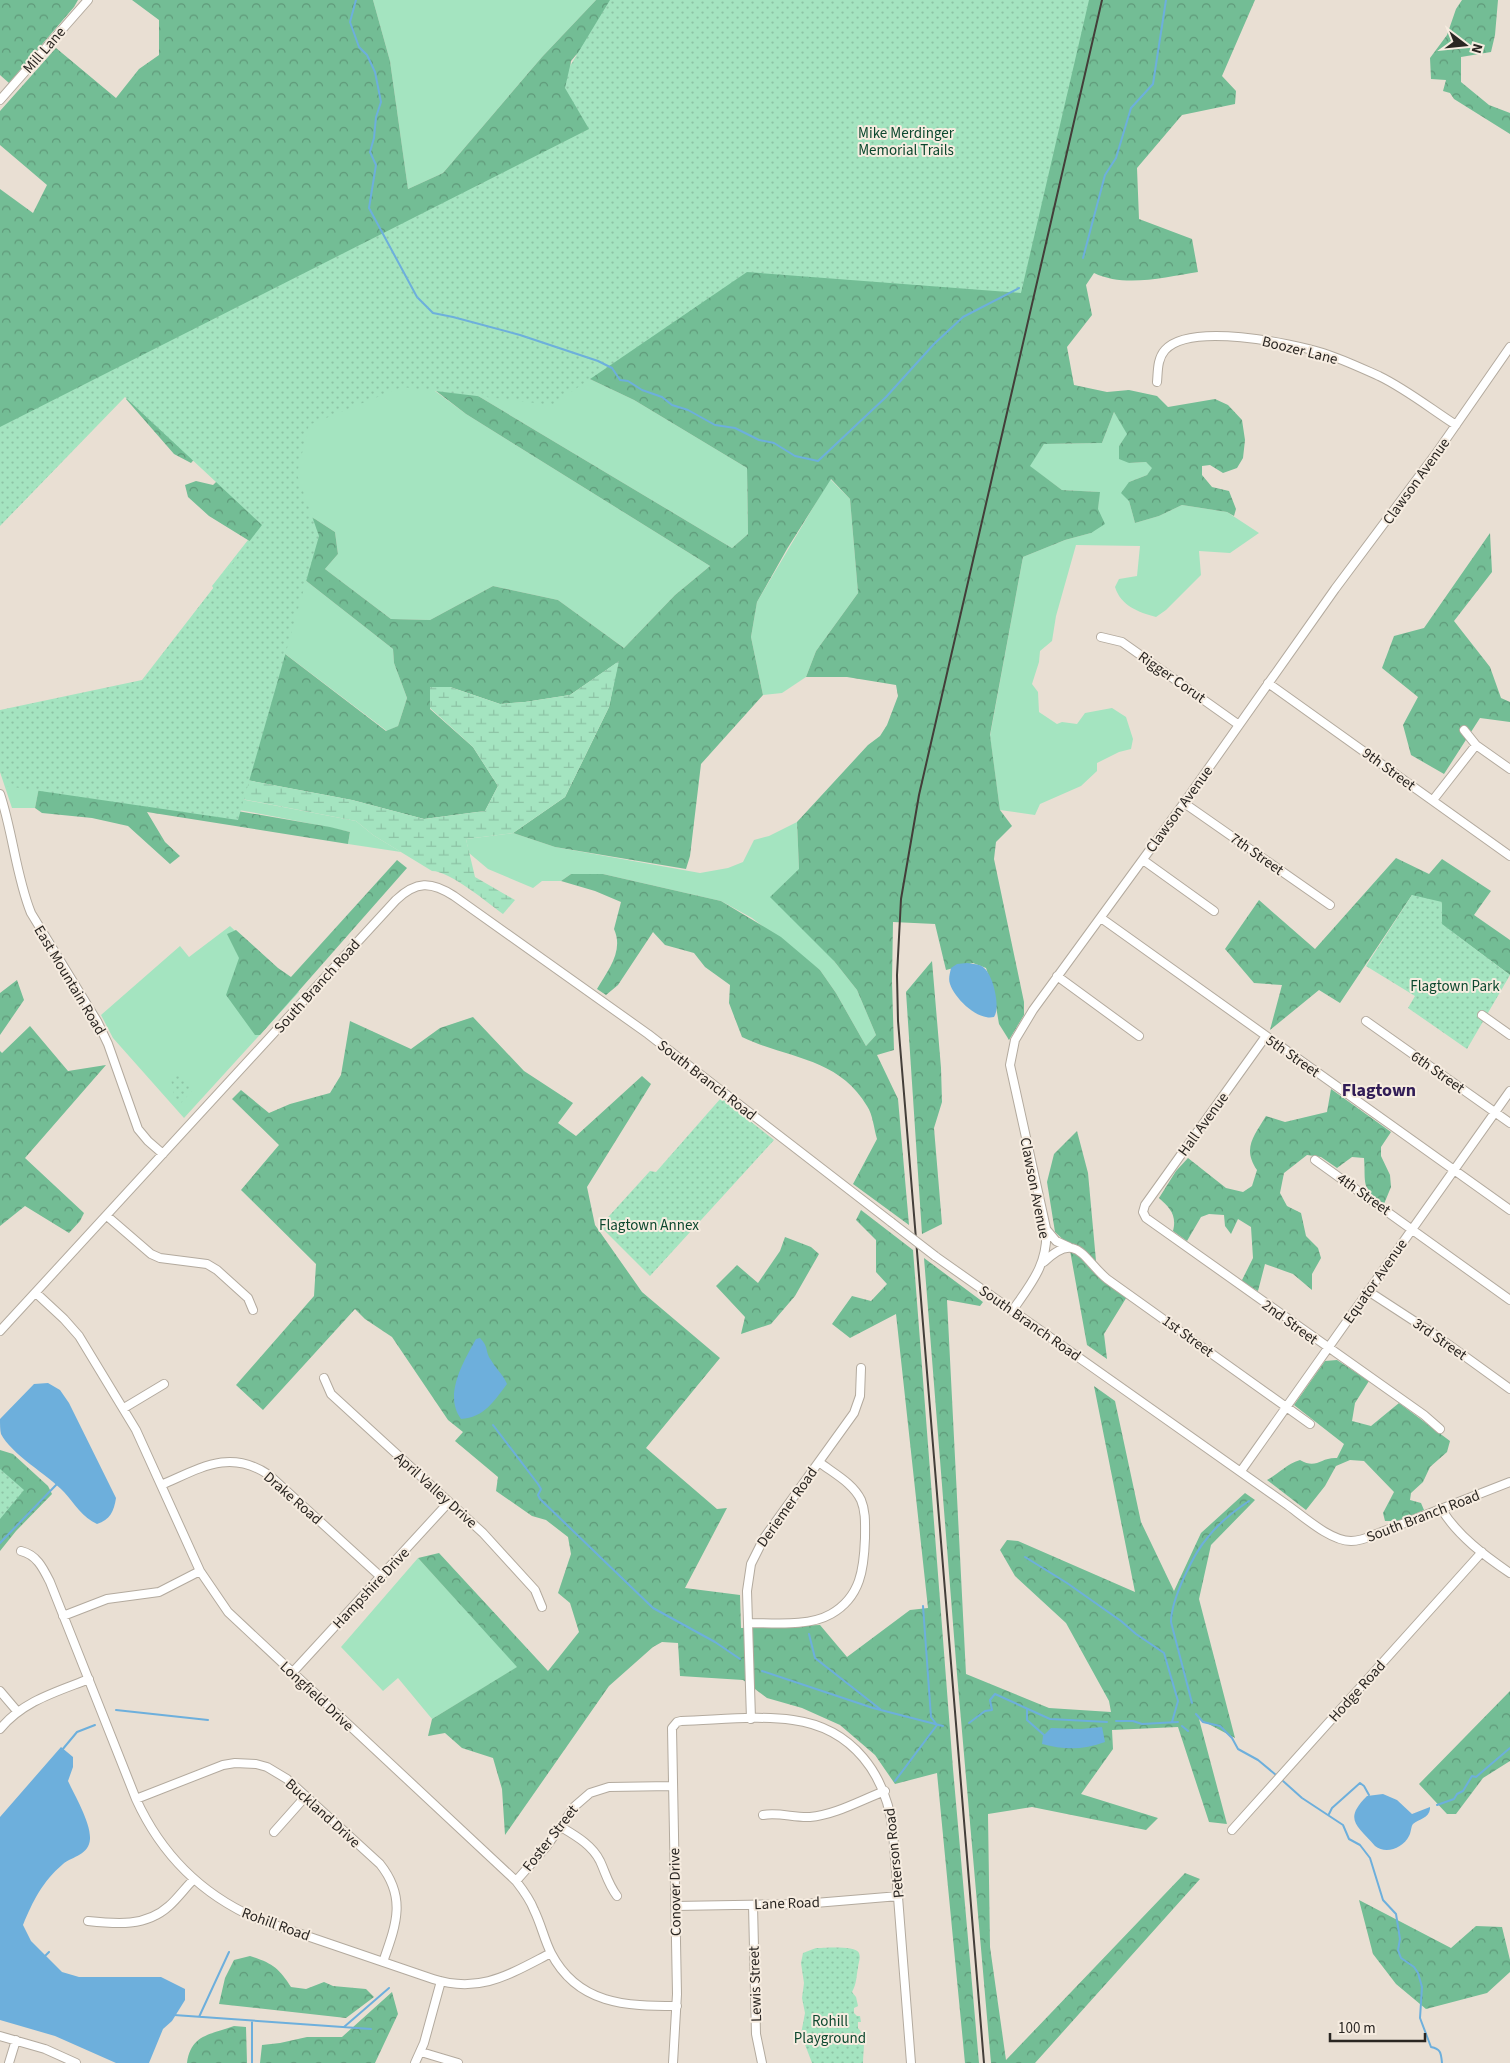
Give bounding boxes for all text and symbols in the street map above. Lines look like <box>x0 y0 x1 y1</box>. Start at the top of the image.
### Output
north arrow <box>1440 20 1490 70</box>
street label: Mill Lane <box>18 22 71 78</box>
text: N <box>1466 41 1487 56</box>
park label: Mike Merdinger Memorial Trails <box>858 123 955 161</box>
street label: Boozer Lane <box>1260 331 1340 370</box>
street label: Clawson Avenue <box>1378 434 1455 529</box>
street label: Rigger Corut <box>1134 646 1210 708</box>
street label: 9th Street <box>1358 743 1420 796</box>
street label: Clawson Avenue <box>1141 762 1218 857</box>
street label: 7th Street <box>1226 828 1288 881</box>
street label: East Mountain Road <box>29 922 111 1039</box>
street label: South Branch Road <box>269 935 365 1038</box>
park label: Flagtown Park <box>1410 976 1500 997</box>
street label: 5th Street <box>1262 1030 1324 1083</box>
street label: South Branch Road <box>653 1035 761 1126</box>
street label: 6th Street <box>1407 1046 1469 1099</box>
district label: Flagtown <box>1342 1078 1416 1103</box>
street label: Hall Avenue <box>1173 1088 1234 1160</box>
street label: Clawson Avenue <box>1014 1136 1055 1240</box>
street label: 4th Street <box>1333 1168 1395 1221</box>
park label: Flagtown Annex <box>599 1215 699 1236</box>
street label: Equator Avenue <box>1338 1235 1412 1328</box>
street label: South Branch Road <box>974 1280 1085 1366</box>
street label: 2nd Street <box>1257 1295 1322 1350</box>
street label: 1st Street <box>1158 1311 1218 1362</box>
street label: 3rd Street <box>1409 1313 1471 1366</box>
street label: April Valley Drive <box>390 1447 482 1533</box>
street label: Deriemer Road <box>752 1463 823 1552</box>
street label: Drake Road <box>259 1467 327 1530</box>
street label: South Branch Road <box>1363 1485 1483 1548</box>
street label: Hampshire Drive <box>328 1543 415 1634</box>
street label: Hodge Road <box>1324 1656 1391 1727</box>
street label: Longfield Drive <box>275 1657 358 1736</box>
street label: Buckland Drive <box>280 1774 365 1853</box>
street label: Foster Street <box>518 1801 583 1876</box>
street label: Peterson Road <box>879 1807 910 1899</box>
street label: Conover Drive <box>664 1848 687 1936</box>
street label: Lane Road <box>754 1892 820 1915</box>
street label: Rohill Road <box>239 1902 313 1947</box>
street label: Lewis Street <box>744 1946 767 2022</box>
scale bar <box>1330 2010 1425 2042</box>
park label: Rohill Playground <box>794 2011 866 2049</box>
text: 100 m <box>1338 2018 1376 2039</box>

